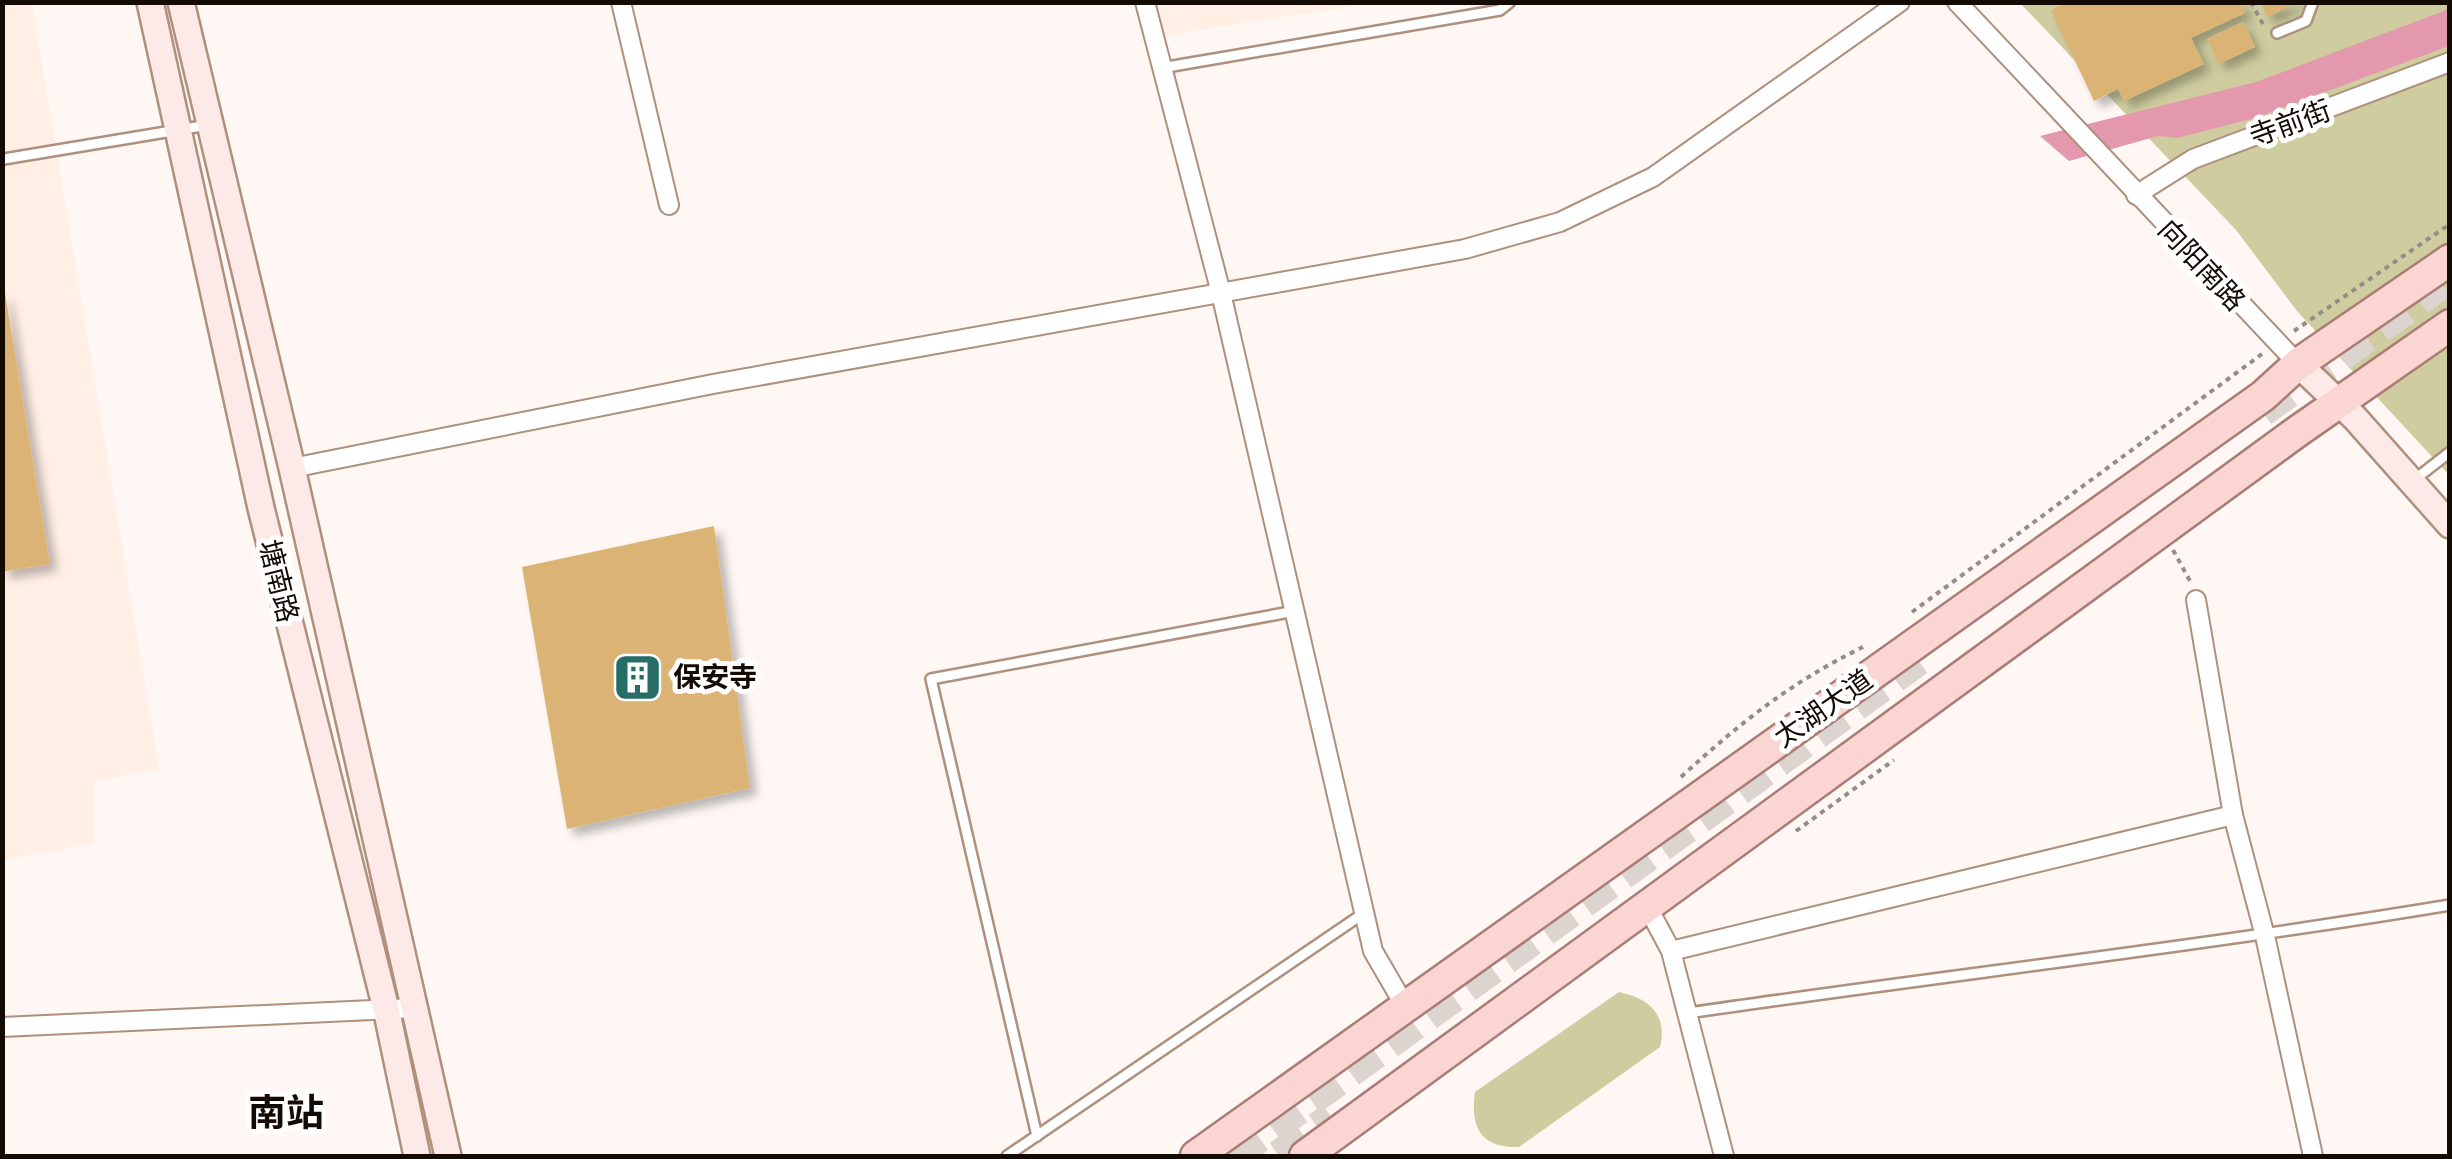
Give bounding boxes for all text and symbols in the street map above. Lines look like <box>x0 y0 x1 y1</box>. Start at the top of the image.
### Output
street label: 寺前街 <box>2244 91 2336 154</box>
street label: 向阳南路 <box>2151 211 2254 318</box>
street label: 塘南路 <box>251 536 308 626</box>
building icon: 保安寺 <box>612 651 664 703</box>
place label: 保安寺 <box>673 658 757 695</box>
street label: 太湖大道 <box>1766 660 1879 755</box>
district label: 南站 <box>248 1087 324 1136</box>

